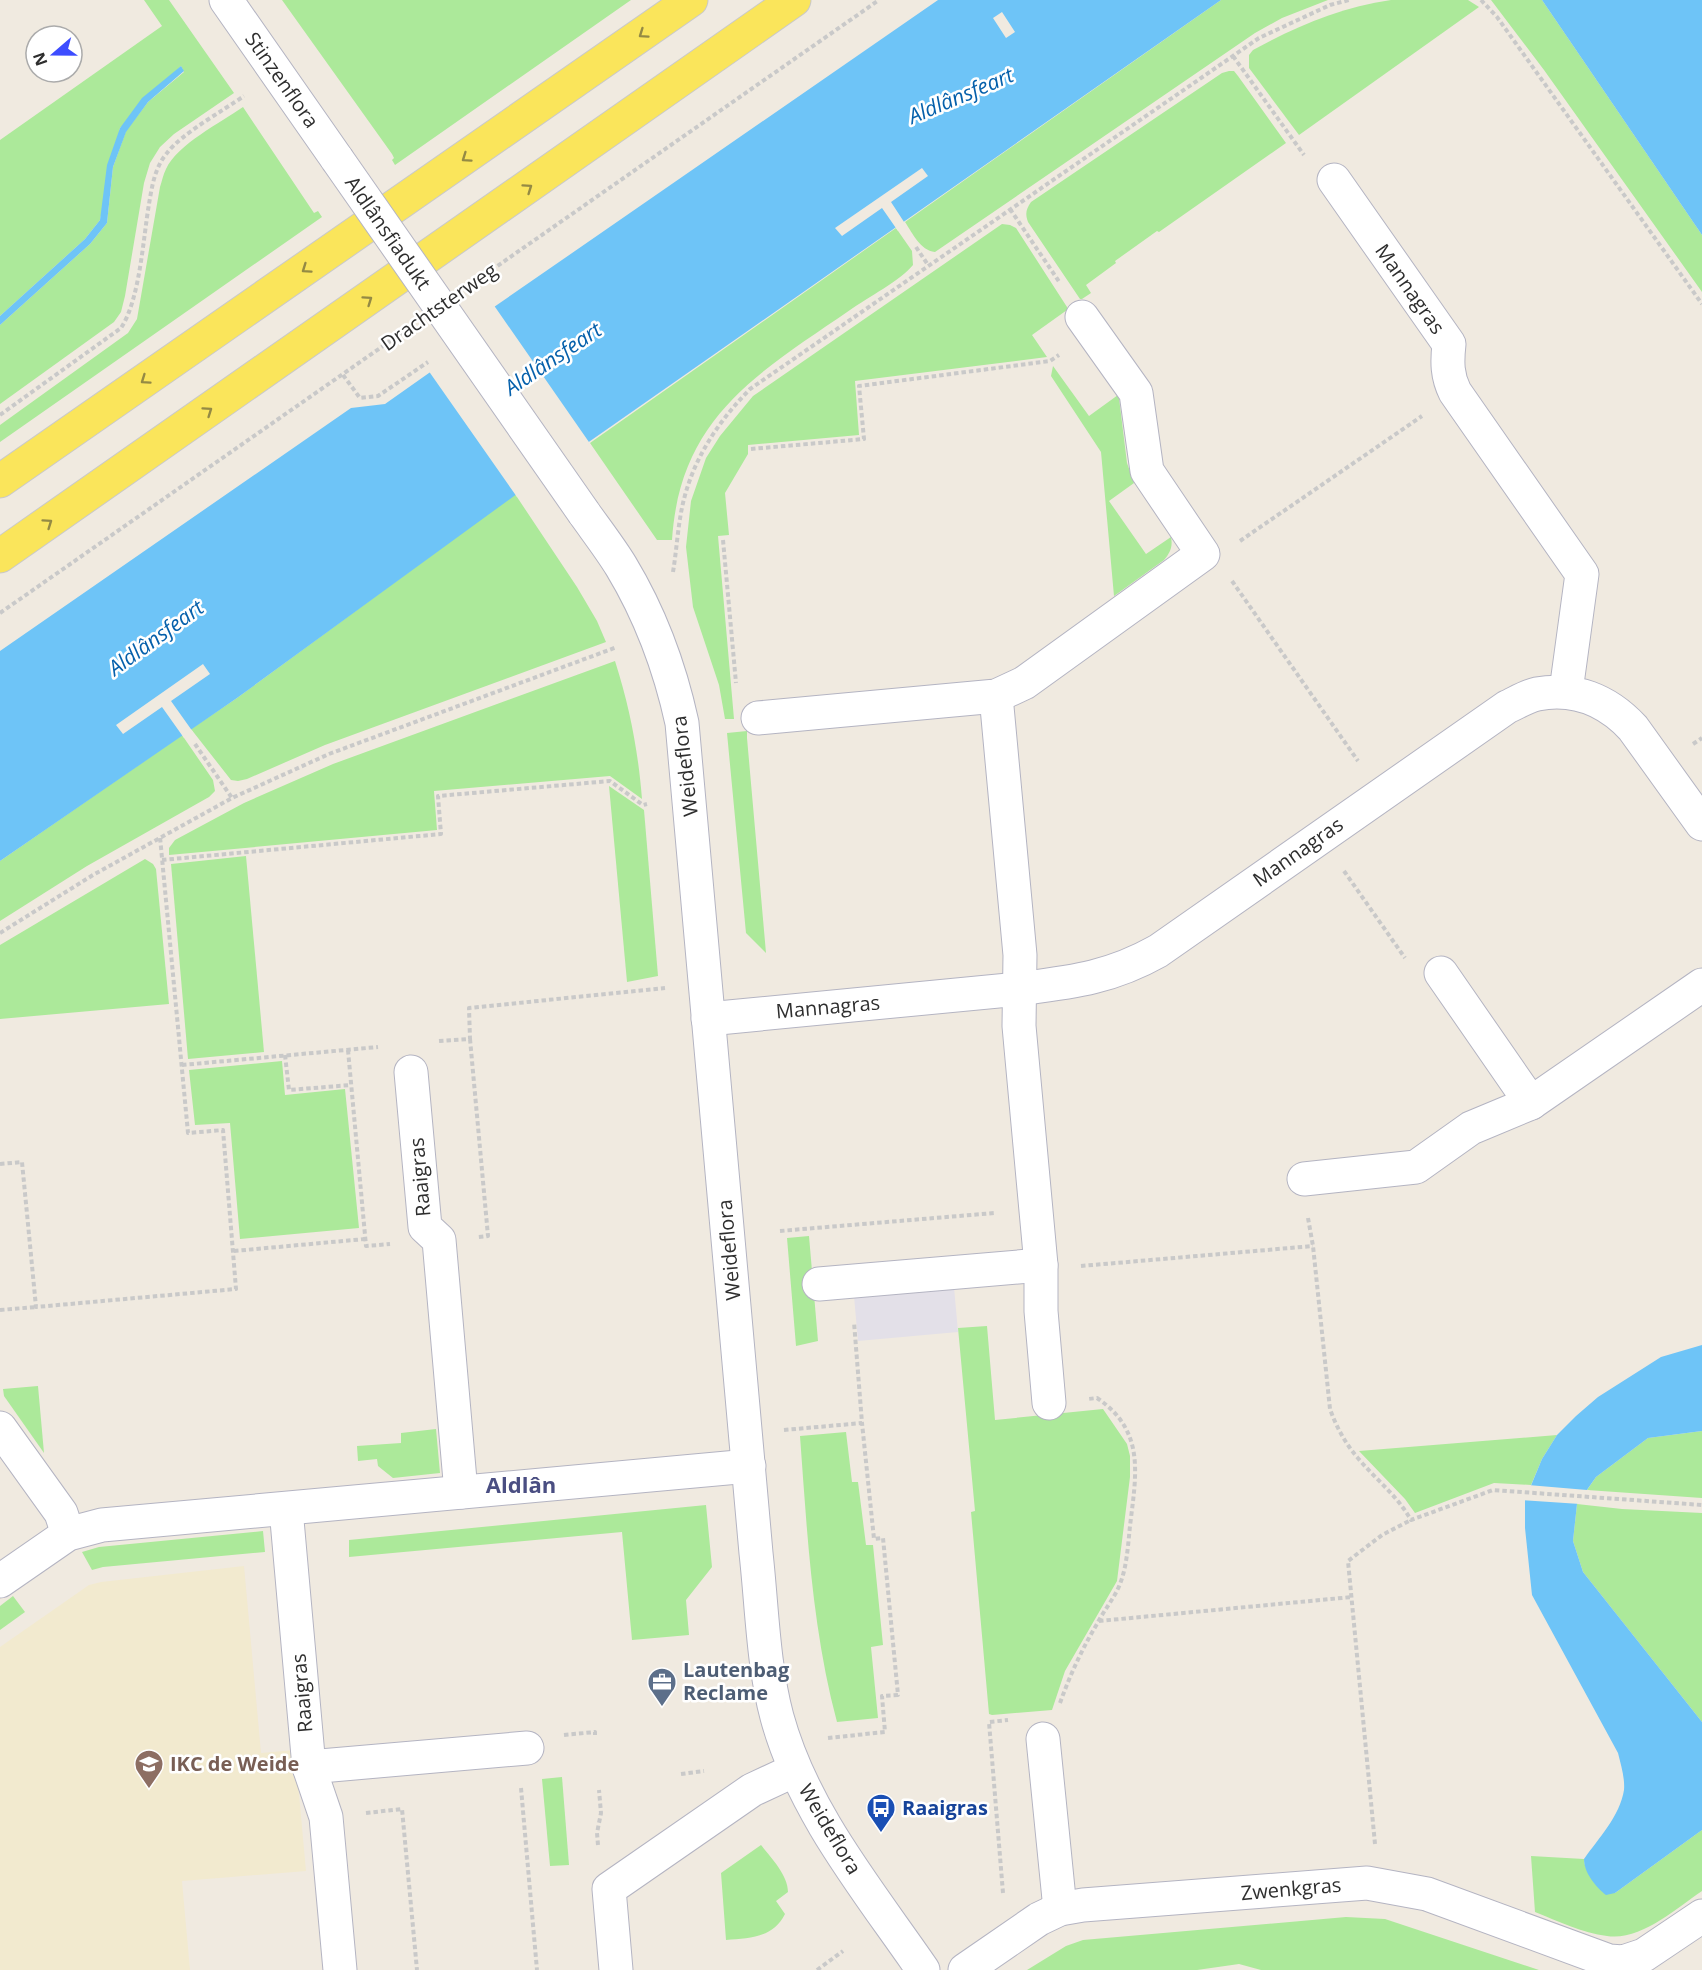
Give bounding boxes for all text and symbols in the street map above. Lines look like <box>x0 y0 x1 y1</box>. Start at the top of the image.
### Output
north arrow <box>24 24 84 84</box>
street label: Stinzenflora <box>239 26 325 133</box>
one-way arrow <box>639 27 650 38</box>
text: N <box>27 49 52 69</box>
water label: Aldlânsfeart <box>902 60 1018 131</box>
one-way arrow <box>462 151 473 162</box>
street label: Aldlânsfiadukt <box>339 171 438 295</box>
one-way arrow <box>521 184 532 195</box>
street label: Mannagras <box>1369 238 1451 339</box>
street label: Drachtsterweg <box>375 256 502 357</box>
one-way arrow <box>301 262 312 273</box>
one-way arrow <box>361 296 372 307</box>
water label: Aldlânsfeart <box>497 315 607 402</box>
one-way arrow <box>141 373 152 384</box>
one-way arrow <box>201 407 212 418</box>
one-way arrow <box>41 519 52 530</box>
water label: Aldlânsfeart <box>100 592 210 683</box>
street label: Weideflora <box>665 714 704 818</box>
street label: Mannagras <box>1247 811 1348 893</box>
street label: Mannagras <box>775 989 881 1025</box>
street label: Raaigras <box>403 1136 436 1218</box>
street label: Weideflora <box>711 1198 746 1302</box>
district label: Aldlân <box>486 1469 556 1499</box>
street label: Raaigras <box>285 1652 318 1734</box>
place label: Lautenbag Reclame <box>683 1656 790 1706</box>
office icon: Lautenbag Reclame <box>646 1666 678 1708</box>
school or university icon: IKC de Weide <box>133 1748 165 1790</box>
place label: IKC de Weide <box>170 1750 299 1777</box>
street label: Weideflora <box>793 1778 868 1879</box>
bus stop icon: Raaigras <box>865 1792 897 1834</box>
place label: Raaigras <box>902 1794 988 1821</box>
street label: Zwenkgras <box>1240 1871 1342 1906</box>

